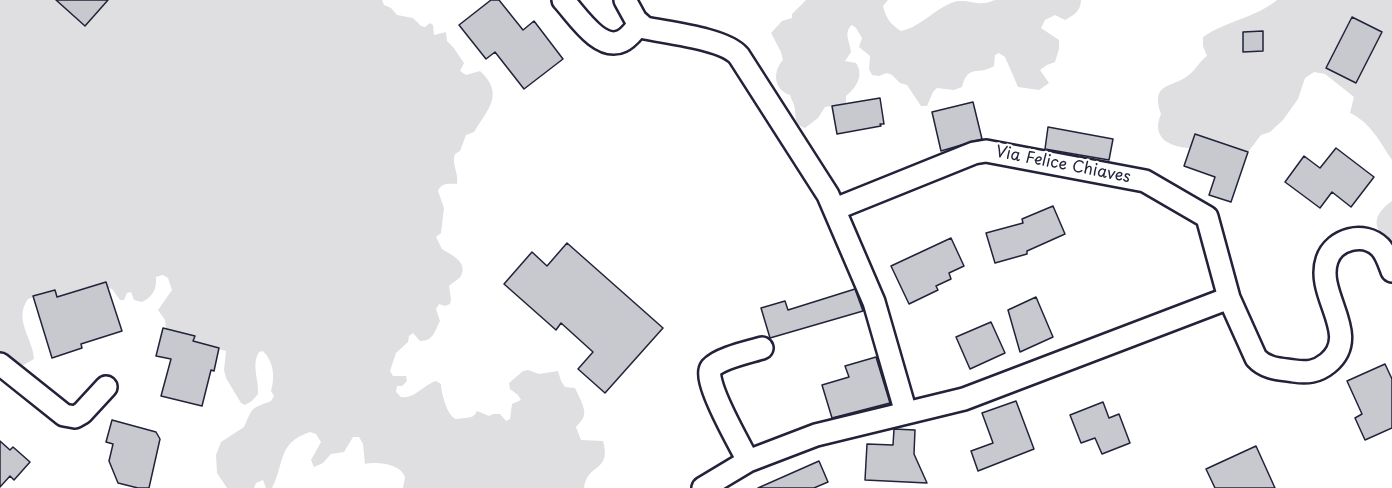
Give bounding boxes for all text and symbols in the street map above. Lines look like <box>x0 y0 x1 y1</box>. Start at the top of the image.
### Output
street label: Via Felice Chiaves <box>994 143 1132 187</box>

